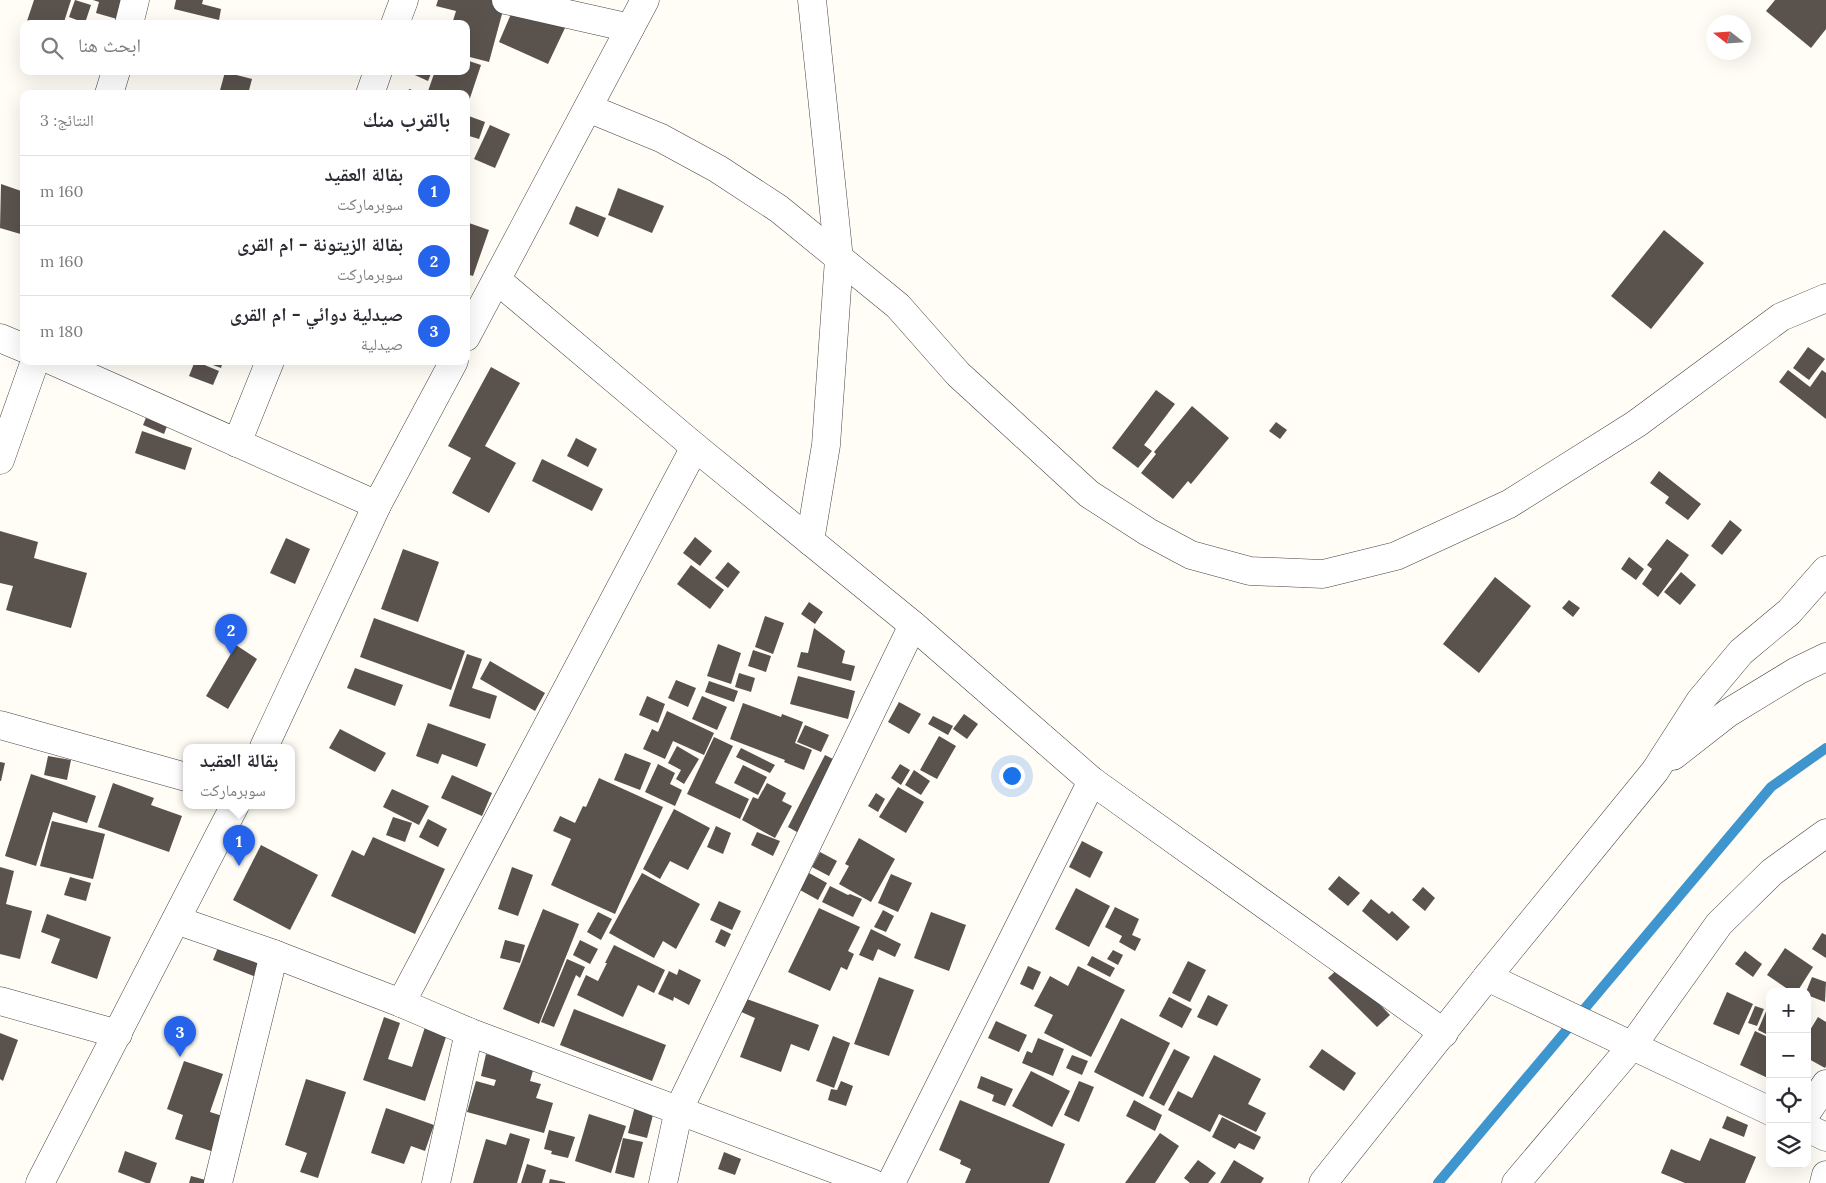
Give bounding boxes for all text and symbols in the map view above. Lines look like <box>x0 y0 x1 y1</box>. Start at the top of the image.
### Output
north arrow <box>1706 15 1751 60</box>
search box <box>20 20 470 75</box>
text: ابحث هنا <box>78 33 141 57</box>
icon: search <box>38 34 66 62</box>
text: بالقرب منك <box>363 106 450 133</box>
text: النتائج: 3 <box>40 110 94 130</box>
text: بقالة العقيد <box>325 162 403 186</box>
text: 160 m <box>40 181 84 201</box>
text: 1 <box>431 181 437 201</box>
text: سوبرماركت <box>337 194 403 214</box>
text: بقالة الزيتونة - ام القرى <box>237 232 403 256</box>
text: 160 m <box>40 251 84 271</box>
text: 2 <box>430 251 438 271</box>
text: سوبرماركت <box>337 264 403 284</box>
text: صيدلية دوائي - ام القرى <box>230 302 403 326</box>
text: 180 m <box>40 321 83 341</box>
text: 3 <box>430 321 438 341</box>
text: صيدلية <box>361 334 403 354</box>
pin: 2 <box>215 614 247 655</box>
popup <box>183 744 295 809</box>
text: بقالة العقيد <box>200 748 278 772</box>
your location <box>999 763 1025 789</box>
text: سوبرماركت <box>200 780 266 800</box>
pin: 1 <box>223 825 255 866</box>
map controls <box>1766 988 1811 1168</box>
button: + <box>1766 988 1811 1033</box>
pin: 3 <box>164 1016 196 1057</box>
button: − <box>1766 1033 1811 1078</box>
button: locate <box>1766 1078 1811 1123</box>
button: layers <box>1766 1123 1811 1168</box>

